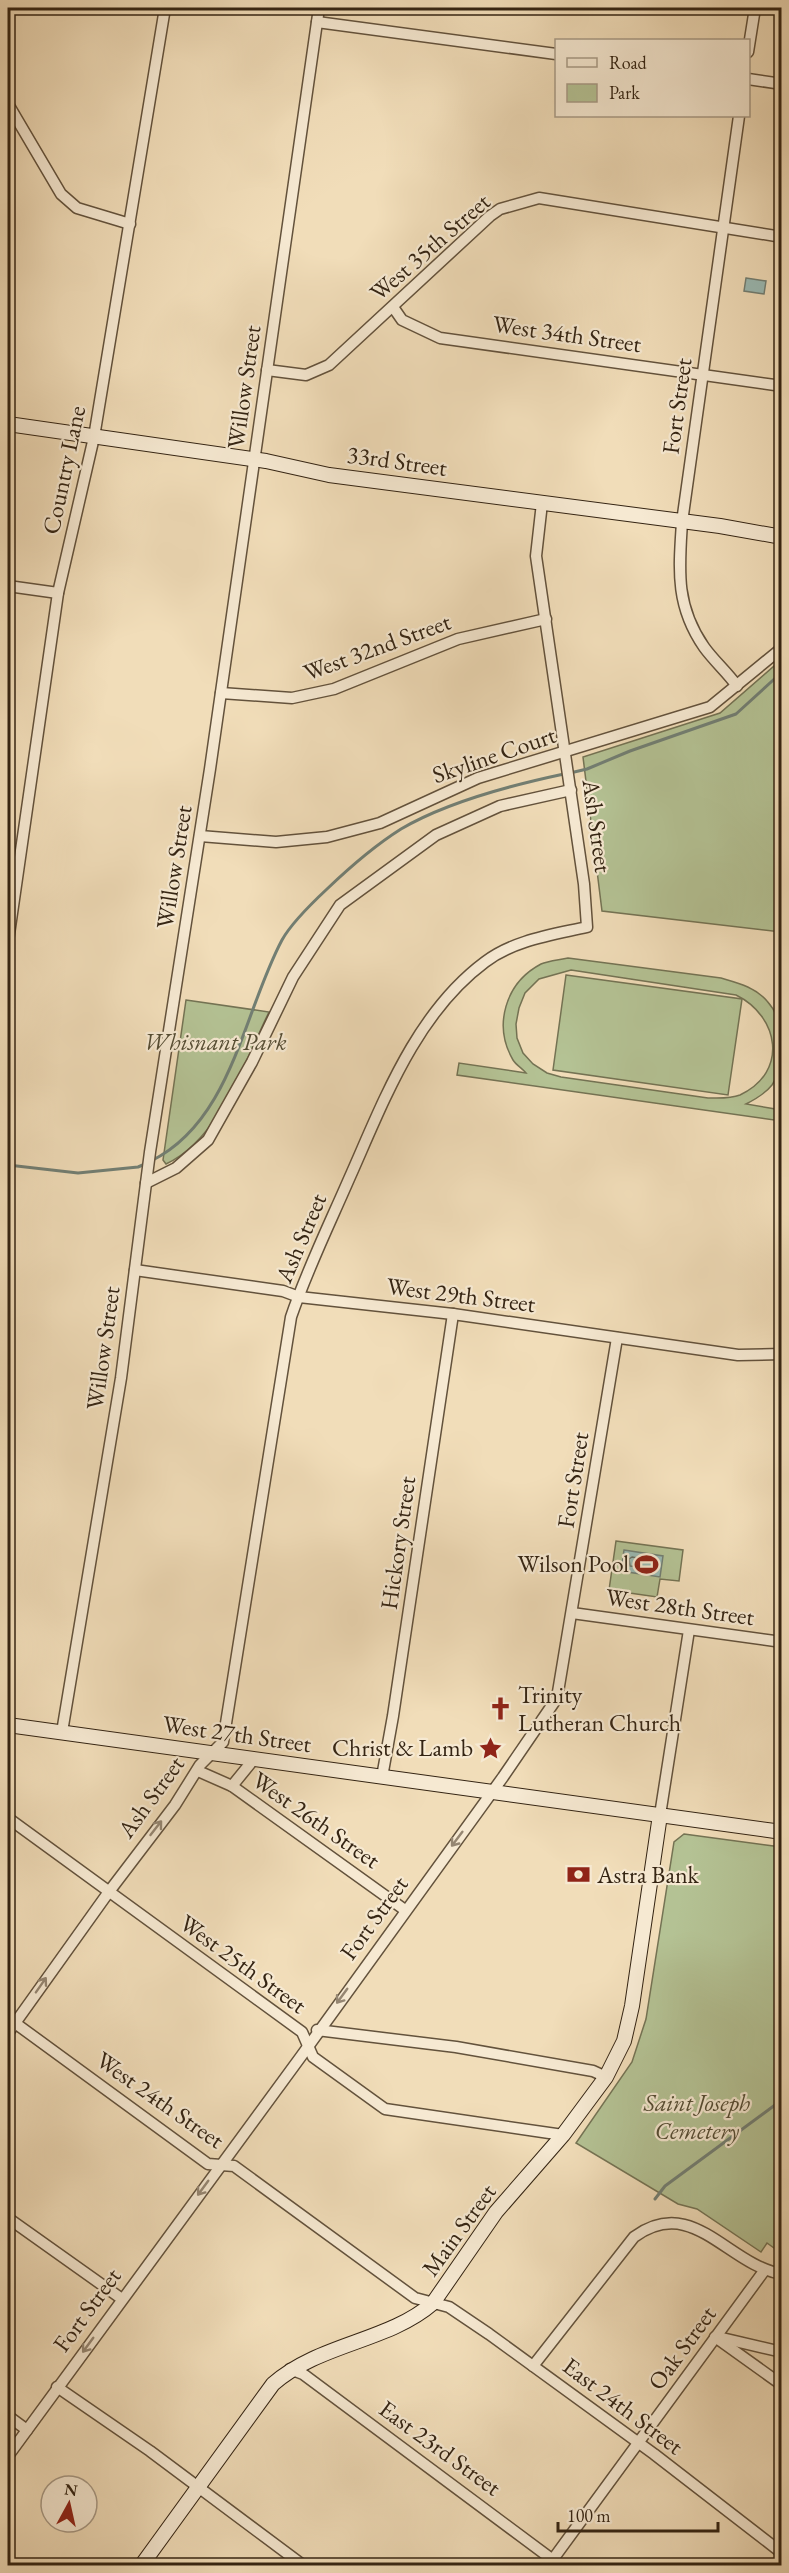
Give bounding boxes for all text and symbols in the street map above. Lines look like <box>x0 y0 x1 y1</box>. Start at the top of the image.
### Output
legend <box>555 39 750 117</box>
text: Road <box>609 51 648 74</box>
text: Park <box>609 81 640 104</box>
street label: West 35th Street <box>363 186 497 307</box>
street label: West 34th Street <box>491 308 644 359</box>
street label: Willow Street <box>219 323 268 451</box>
street label: Fort Street <box>654 356 699 456</box>
street label: Country Lane <box>35 403 92 537</box>
street label: 33rd Street <box>345 438 450 483</box>
street label: West 32nd Street <box>299 605 455 688</box>
street label: Skyline Court <box>428 719 560 790</box>
street label: Ash Street <box>575 776 619 875</box>
street label: Willow Street <box>148 803 199 931</box>
park label: Whisnant Park <box>143 1026 287 1057</box>
street label: Ash Street <box>267 1188 333 1288</box>
street label: West 29th Street <box>385 1270 538 1319</box>
street label: Willow Street <box>78 1284 127 1412</box>
street label: Fort Street <box>550 1429 595 1530</box>
street label: Hickory Street <box>373 1474 422 1612</box>
place label: Wilson Pool <box>518 1548 629 1579</box>
sports icon: Wilson Pool <box>634 1551 660 1577</box>
street label: West 28th Street <box>604 1581 757 1632</box>
place label: Trinity Lutheran Church <box>518 1679 681 1738</box>
church icon: Trinity Lutheran Church <box>487 1696 513 1722</box>
street label: West 27th Street <box>161 1708 314 1759</box>
place label: Christ & Lamb <box>332 1732 473 1763</box>
place icon: Christ & Lamb <box>478 1735 504 1761</box>
street label: Ash Street <box>110 1749 191 1845</box>
street label: West 26th Street <box>246 1764 387 1875</box>
one-way arrow <box>150 1820 163 1836</box>
one-way arrow <box>451 1830 463 1846</box>
place label: Astra Bank <box>596 1859 700 1890</box>
bank icon: Astra Bank <box>566 1862 592 1888</box>
street label: Fort Street <box>333 1869 415 1966</box>
street label: West 25th Street <box>174 1907 313 2020</box>
one-way arrow <box>35 1977 47 1994</box>
one-way arrow <box>336 1988 348 2004</box>
street label: West 24th Street <box>90 2044 231 2155</box>
park label: Saint Joseph Cemetery <box>643 2087 750 2146</box>
street label: Main Street <box>415 2177 503 2282</box>
one-way arrow <box>197 2179 209 2195</box>
street label: Fort Street <box>46 2261 128 2358</box>
street label: Oak Street <box>641 2299 723 2396</box>
one-way arrow <box>81 2337 94 2353</box>
street label: East 24th Street <box>557 2350 690 2461</box>
street label: East 23rd Street <box>373 2393 508 2503</box>
north arrow <box>39 2474 99 2534</box>
text: N <box>63 2478 79 2501</box>
scale bar <box>558 2495 718 2533</box>
text: 100 m <box>567 2504 611 2527</box>

